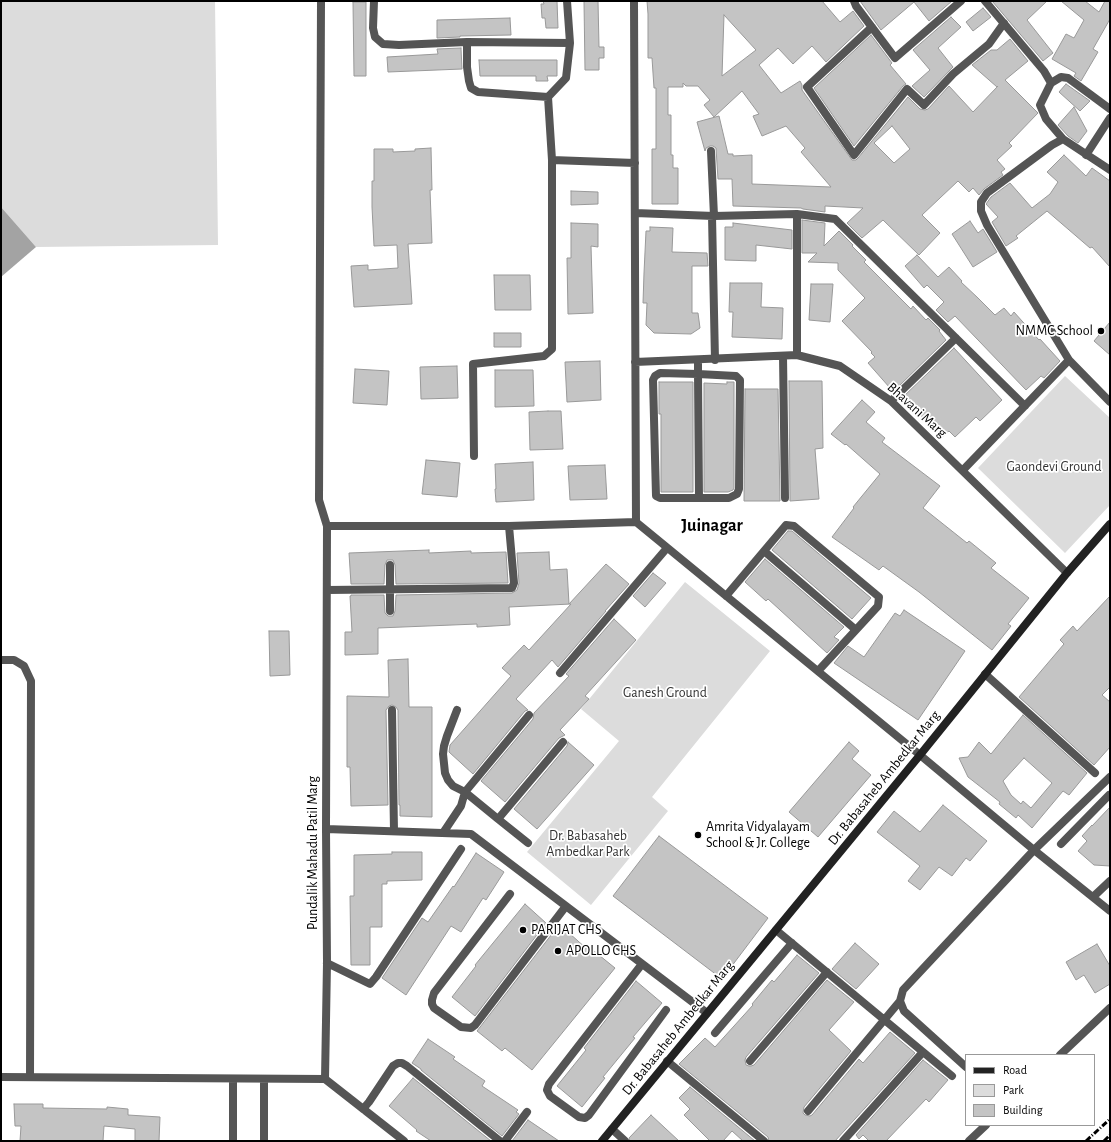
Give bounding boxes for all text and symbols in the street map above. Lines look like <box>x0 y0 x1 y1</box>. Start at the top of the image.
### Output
place label: NMMC School <box>1016 323 1093 339</box>
marker: NMMC School <box>1096 326 1106 336</box>
street label: Bhavani Marg <box>884 379 950 441</box>
park label: Gaondevi Ground <box>1007 459 1101 475</box>
district label: Juinagar <box>681 515 743 537</box>
park label: Ganesh Ground <box>623 685 707 701</box>
street label: Dr. Babasaheb Ambedkar Marg <box>825 707 943 849</box>
street label: Pundalik Mahadu Patil Marg <box>305 776 321 930</box>
place label: Amrita Vidyalayam School & Jr. College <box>706 819 810 852</box>
park label: Dr. Babasaheb Ambedkar Park <box>546 828 630 860</box>
marker: Amrita Vidyalayam School & Jr. College <box>693 830 703 840</box>
place label: PARIJAT CHS <box>531 922 601 938</box>
marker: PARIJAT CHS <box>518 925 528 935</box>
place label: APOLLO CHS <box>566 943 636 959</box>
marker: APOLLO CHS <box>553 946 563 956</box>
street label: Dr. Babasaheb Ambedkar Marg <box>619 957 737 1099</box>
legend <box>965 1054 1095 1126</box>
text: Road <box>1003 1064 1027 1076</box>
text: Park <box>1003 1084 1024 1096</box>
text: Building <box>1003 1104 1043 1116</box>

